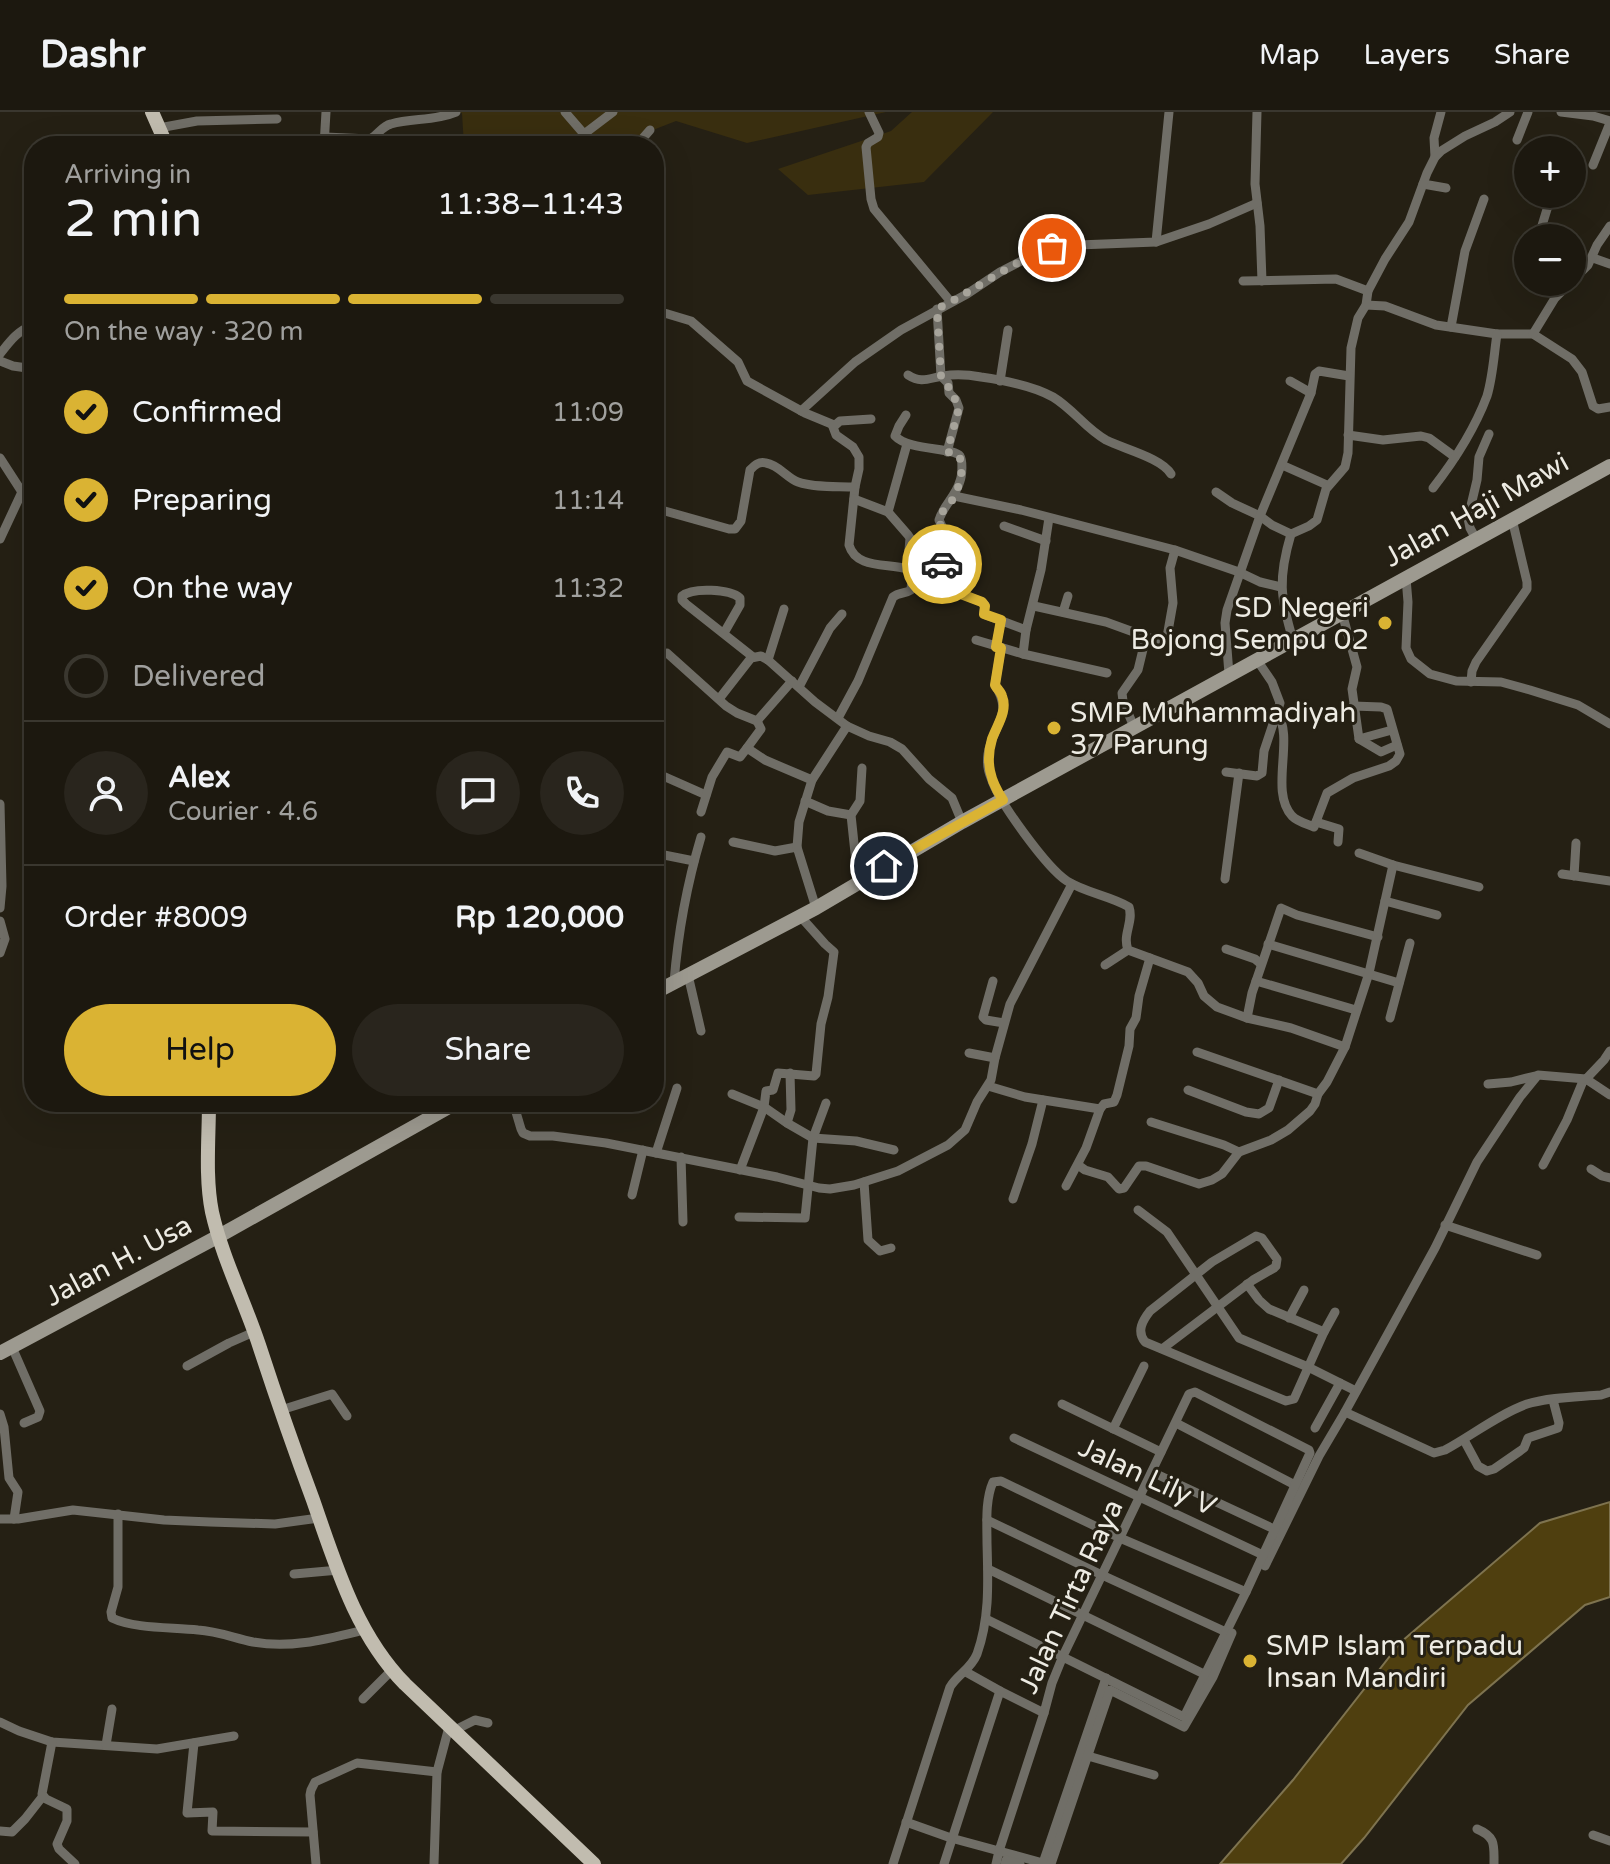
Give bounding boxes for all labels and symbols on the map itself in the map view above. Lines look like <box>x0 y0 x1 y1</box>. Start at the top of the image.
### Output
pin <box>1018 214 1086 282</box>
street label: Jalan Haji Mawi <box>1378 445 1575 575</box>
courier <box>902 524 982 604</box>
place label: SD Negeri Bojong Sempu 02 <box>1131 591 1369 657</box>
marker: SD Negeri Bojong Sempu 02 <box>1376 614 1394 632</box>
place label: SMP Muhammadiyah 37 Parung <box>1070 696 1356 762</box>
marker: SMP Muhammadiyah 37 Parung <box>1045 719 1063 737</box>
pin <box>850 832 918 900</box>
street label: Jalan H. Usa <box>39 1208 198 1314</box>
street label: Jalan Lily V <box>1073 1430 1222 1524</box>
street label: Jalan Tirta Raya <box>1011 1494 1131 1699</box>
place label: SMP Islam Terpadu Insan Mandiri <box>1266 1629 1523 1695</box>
marker: SMP Islam Terpadu Insan Mandiri <box>1241 1652 1259 1670</box>

